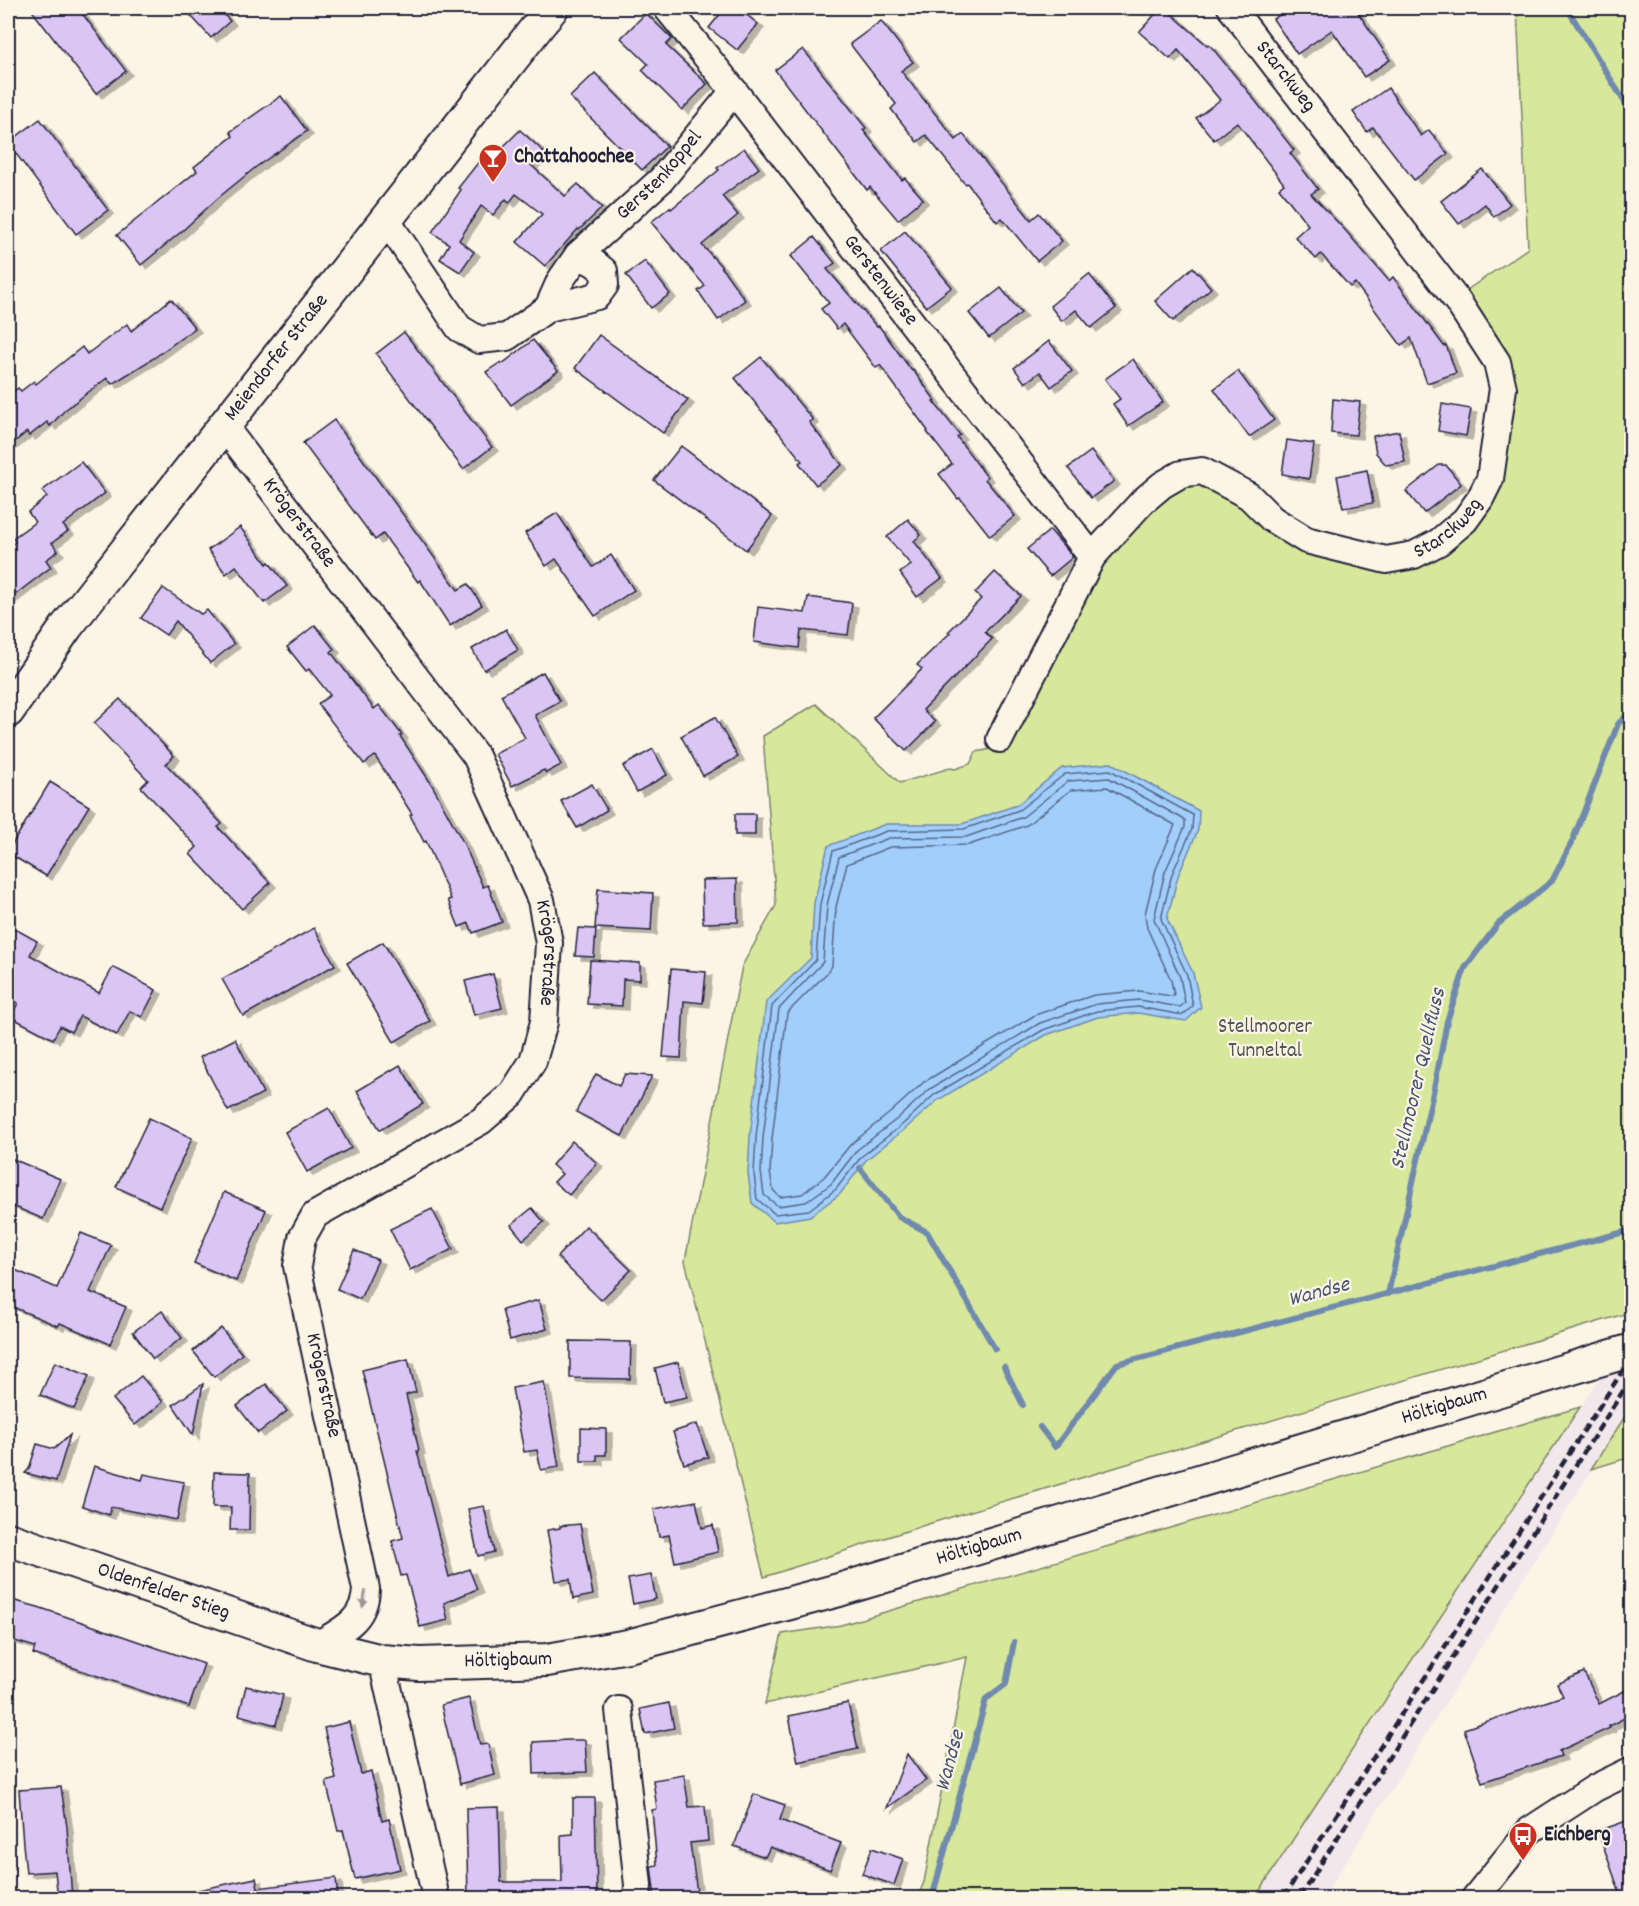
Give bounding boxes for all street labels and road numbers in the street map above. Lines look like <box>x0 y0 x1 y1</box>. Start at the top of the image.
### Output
street label: Starckweg <box>1247 35 1323 119</box>
street label: Gerstenkoppel <box>610 124 710 228</box>
street label: Gerstenwiese <box>835 229 925 333</box>
street label: Meiendorfer Straße <box>218 288 337 428</box>
street label: Krögerstraße <box>254 472 343 575</box>
street label: Starckweg <box>1409 492 1491 567</box>
street label: Krögerstraße <box>526 897 564 1007</box>
street label: Krögerstraße <box>297 1330 348 1441</box>
street label: Höltigbaum <box>1398 1380 1491 1434</box>
street label: Höltigbaum <box>933 1520 1026 1575</box>
street label: Oldenfelder Stieg <box>93 1556 234 1629</box>
street label: Höltigbaum <box>464 1645 553 1678</box>

